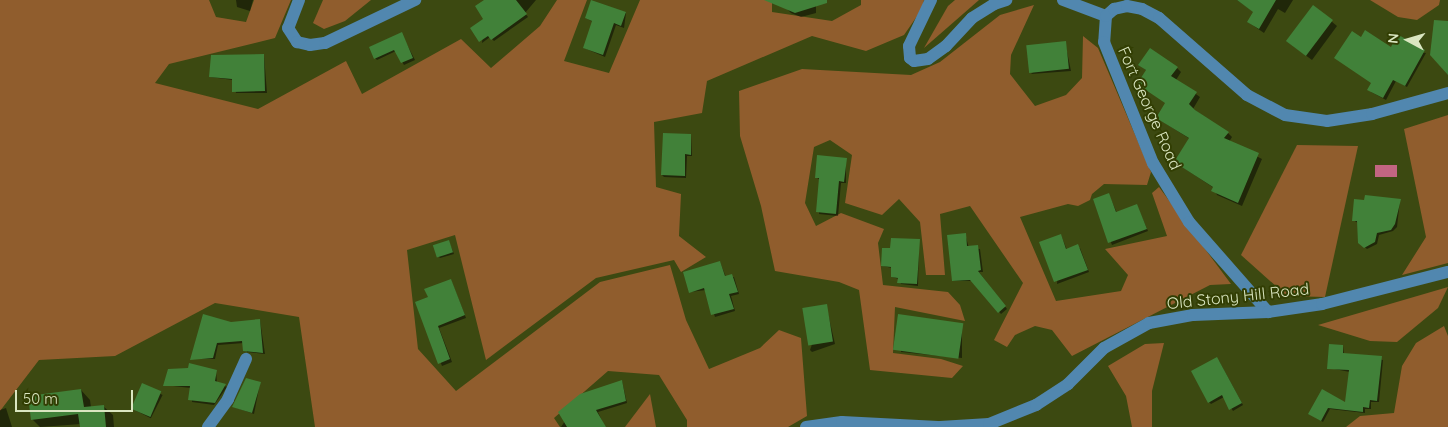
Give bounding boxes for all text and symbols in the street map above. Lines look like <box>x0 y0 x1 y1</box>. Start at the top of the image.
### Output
north arrow <box>1383 15 1433 65</box>
text: N <box>1384 32 1403 45</box>
street label: Fort George Road <box>1114 43 1186 173</box>
street label: Old Stony Hill Road <box>1166 279 1310 313</box>
scale bar <box>18 380 135 412</box>
text: 50 m <box>23 389 58 408</box>

